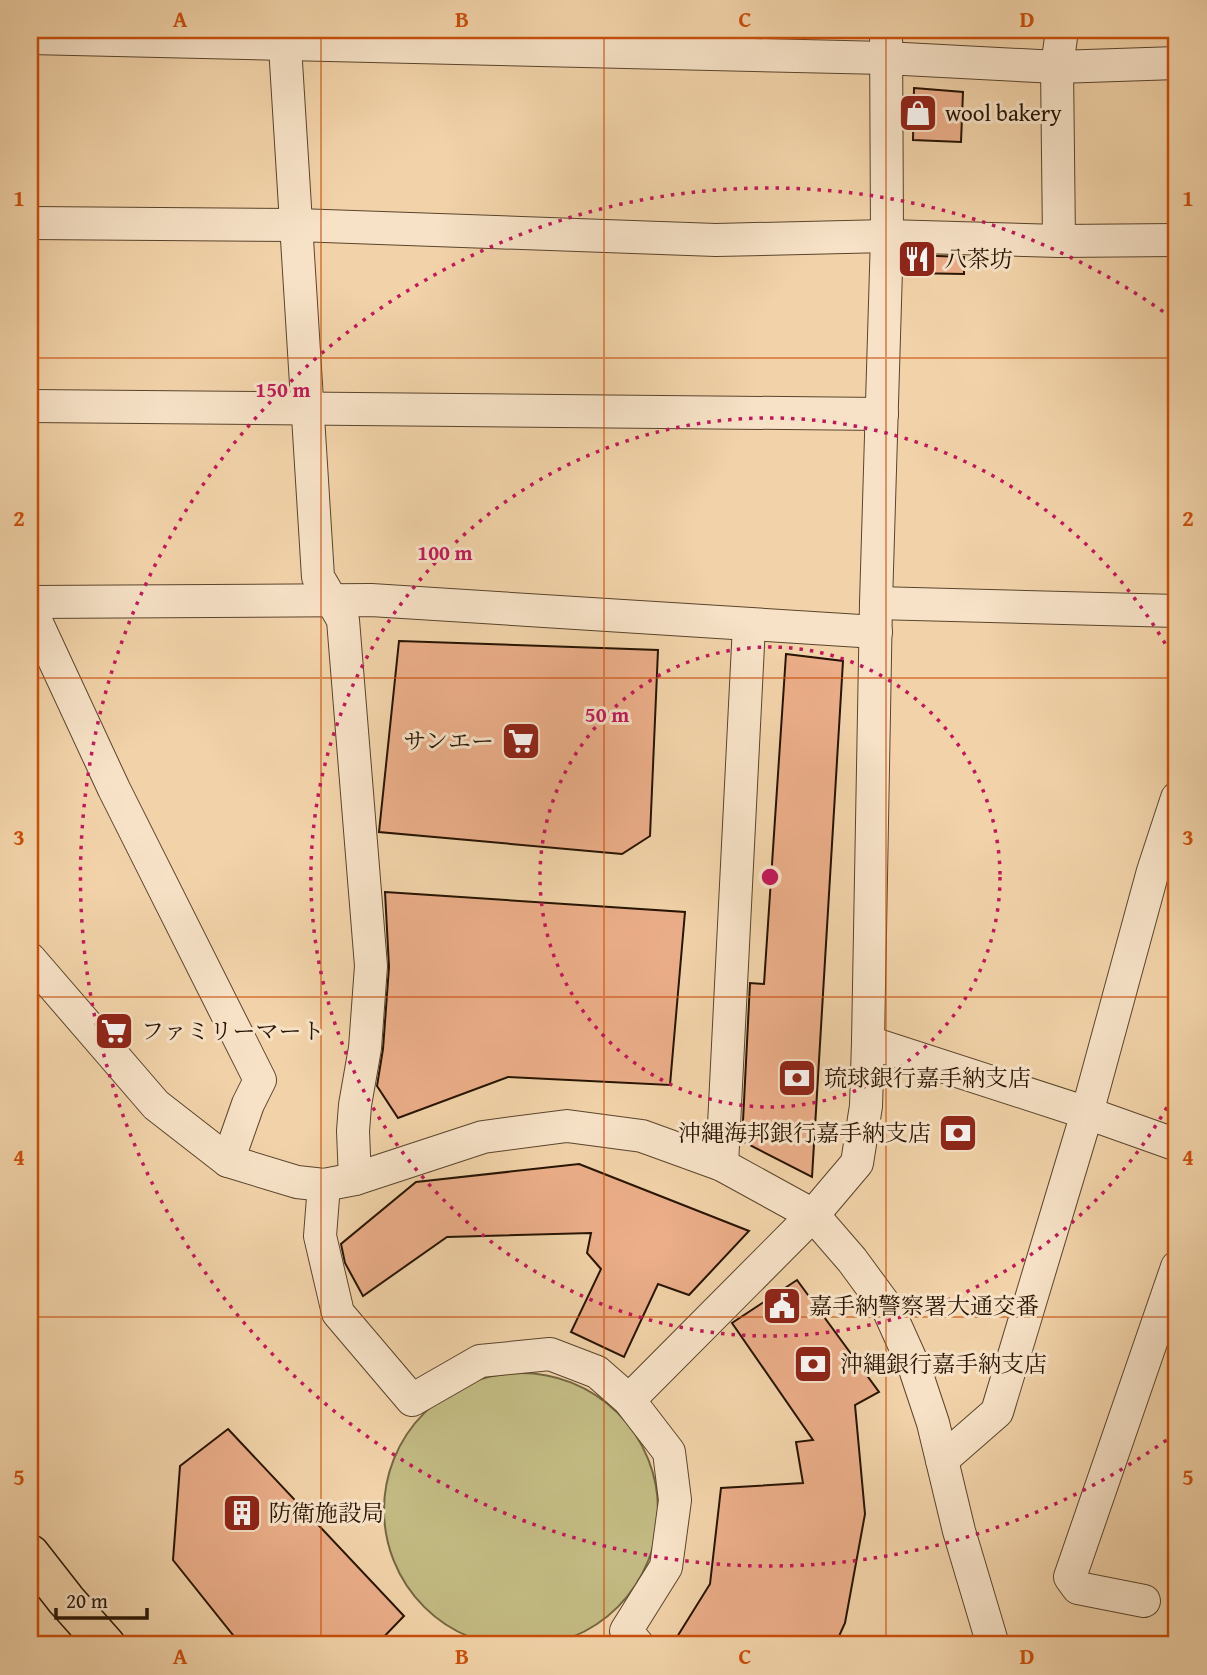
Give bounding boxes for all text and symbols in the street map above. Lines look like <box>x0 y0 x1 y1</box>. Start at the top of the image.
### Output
text: A <box>173 2 188 35</box>
text: B <box>455 2 469 35</box>
text: C <box>738 2 752 35</box>
text: D <box>1020 2 1035 35</box>
shop icon: wool bakery <box>897 92 939 134</box>
place label: wool bakery <box>945 96 1062 129</box>
text: 1 <box>13 181 25 214</box>
text: 1 <box>1182 181 1194 214</box>
restaurant icon: 八茶坊 <box>896 238 938 280</box>
place label: 八茶坊 <box>944 242 1013 275</box>
text: 150 m <box>255 374 311 405</box>
text: 2 <box>13 501 25 534</box>
text: 2 <box>1182 501 1194 534</box>
text: 100 m <box>417 537 473 568</box>
text: 50 m <box>585 699 629 730</box>
supermarket icon: サンエー <box>500 720 542 762</box>
place label: サンエー <box>403 724 494 757</box>
text: 3 <box>13 820 25 853</box>
text: 3 <box>1182 820 1194 853</box>
centre of rings <box>758 865 782 889</box>
supermarket icon: ファミリーマート <box>93 1010 135 1052</box>
place label: ファミリーマート <box>141 1014 325 1047</box>
bank icon: 琉球銀行嘉手納支店 <box>776 1057 818 1099</box>
place label: 琉球銀行嘉手納支店 <box>824 1061 1031 1094</box>
bank icon: 沖縄海邦銀行嘉手納支店 <box>937 1112 979 1154</box>
place label: 沖縄海邦銀行嘉手納支店 <box>678 1116 931 1149</box>
text: 4 <box>13 1140 25 1173</box>
text: 4 <box>1182 1140 1194 1173</box>
public building icon: 嘉手納警察署大通交番 <box>761 1285 803 1327</box>
place label: 嘉手納警察署大通交番 <box>809 1289 1039 1322</box>
bank icon: 沖縄銀行嘉手納支店 <box>792 1343 834 1385</box>
place label: 沖縄銀行嘉手納支店 <box>840 1347 1047 1380</box>
text: 5 <box>13 1460 25 1493</box>
text: 5 <box>1182 1460 1194 1493</box>
building icon: 防衛施設局 <box>221 1492 263 1534</box>
place label: 防衛施設局 <box>269 1496 384 1529</box>
scale bar <box>56 1577 147 1621</box>
text: 20 m <box>66 1585 108 1616</box>
text: A <box>173 1639 188 1672</box>
text: B <box>455 1639 469 1672</box>
text: C <box>738 1639 752 1672</box>
text: D <box>1020 1639 1035 1672</box>

